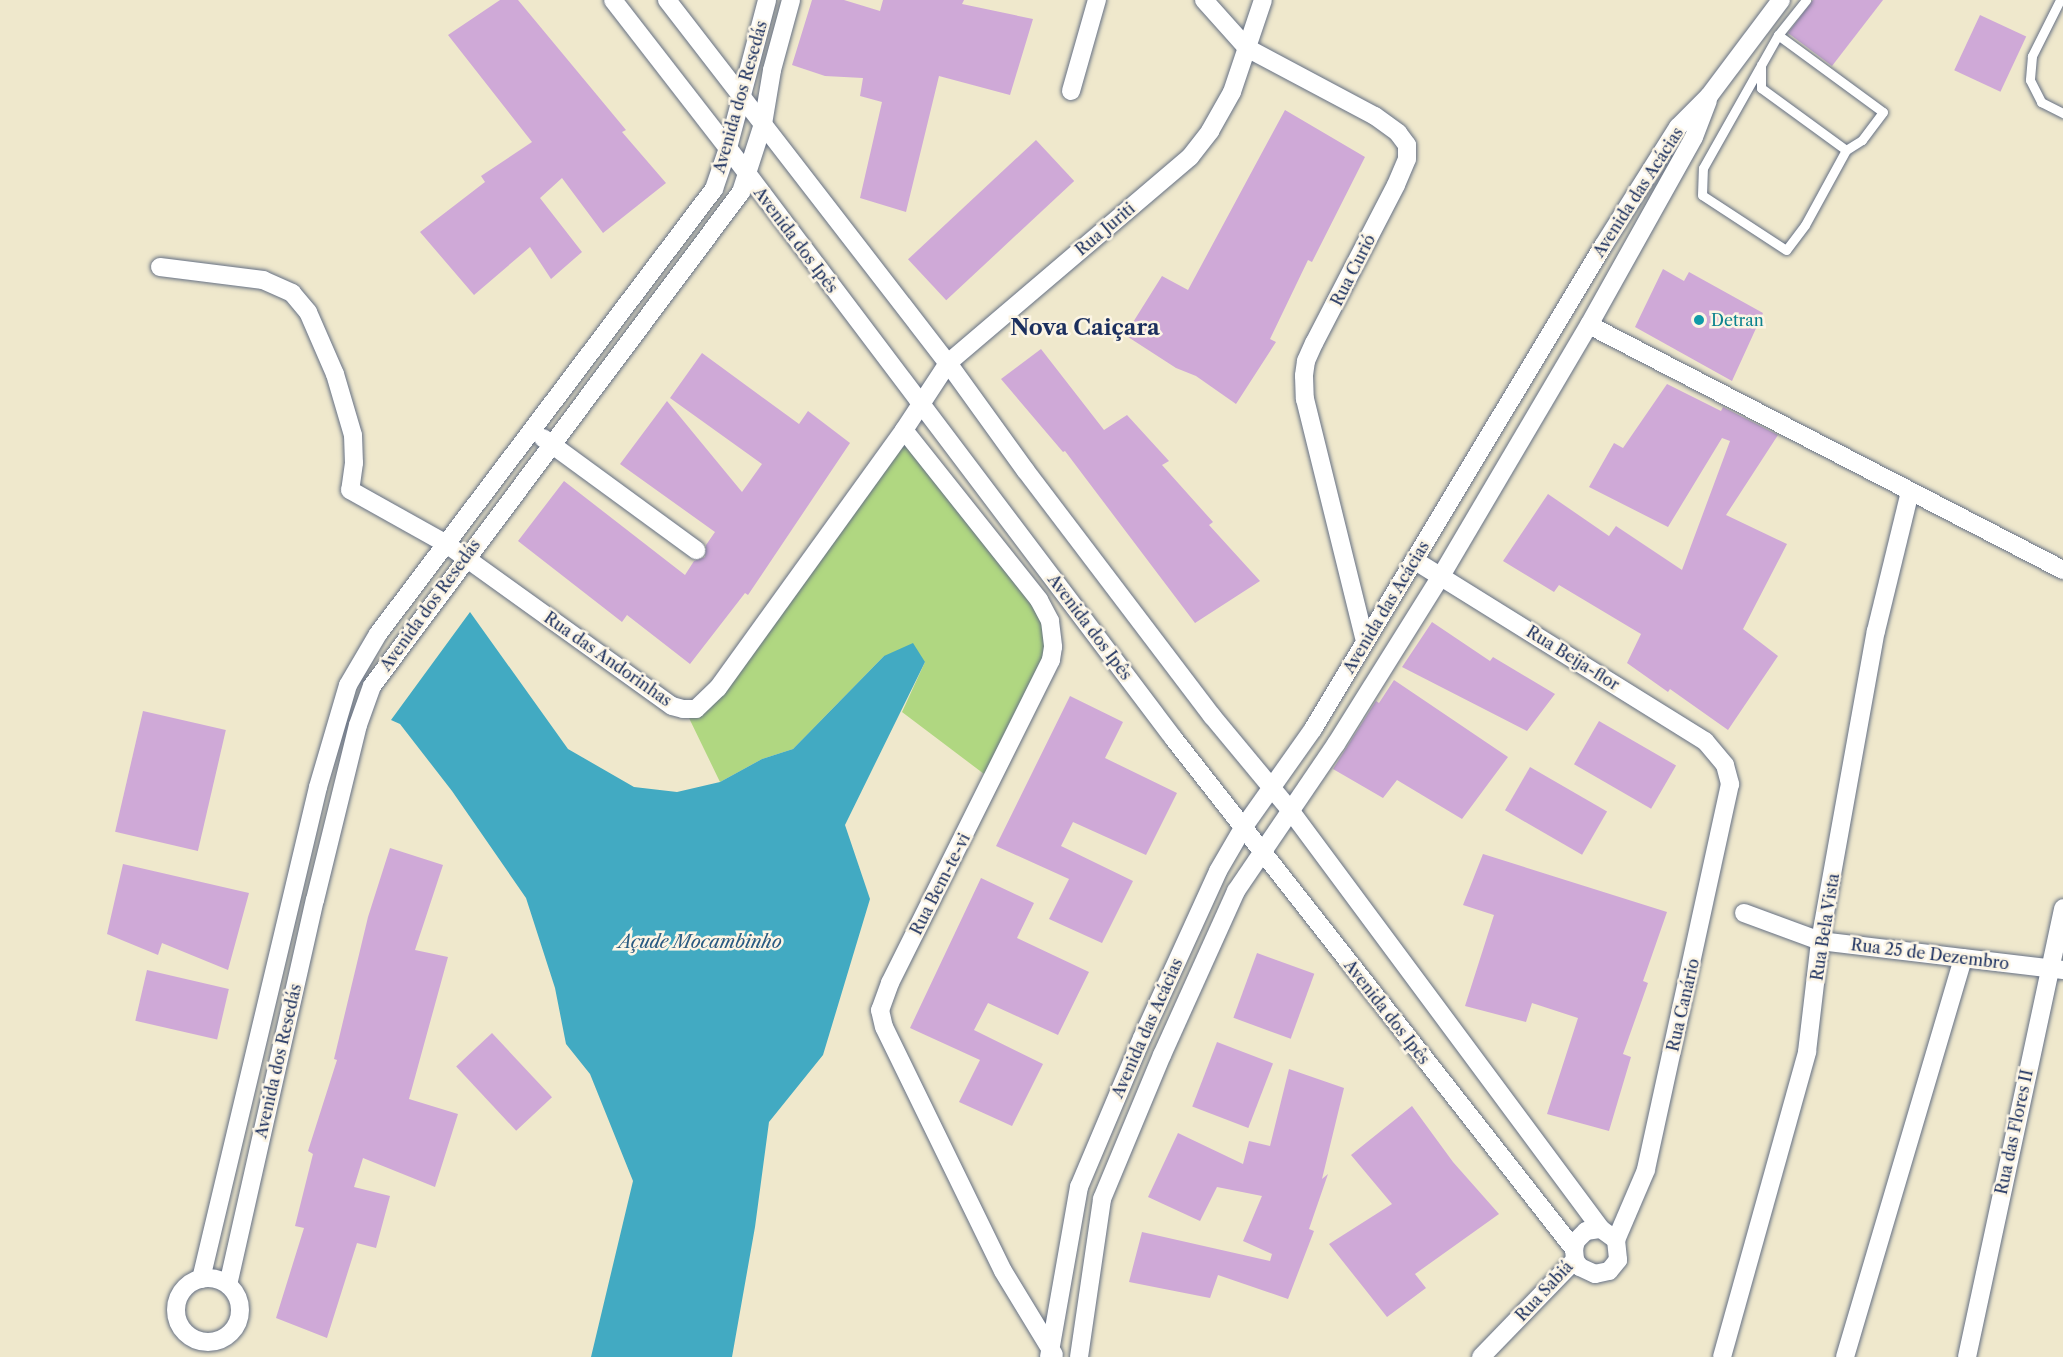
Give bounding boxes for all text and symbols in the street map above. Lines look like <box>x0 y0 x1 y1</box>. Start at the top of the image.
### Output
street label: Avenida dos Resedás <box>709 18 771 176</box>
street label: Avenida das Acácias <box>1589 123 1687 261</box>
street label: Avenida dos Ipês <box>750 183 842 297</box>
street label: Rua Juriti <box>1071 199 1139 259</box>
street label: Rua Curió <box>1327 231 1379 309</box>
place label: Detran <box>1711 310 1764 330</box>
marker: Detran <box>1692 313 1706 327</box>
district label: Nova Caiçara <box>1010 315 1160 341</box>
street label: Avenida dos Resedás <box>376 536 484 674</box>
street label: Avenida das Acácias <box>1339 537 1433 677</box>
street label: Avenida dos Ipês <box>1044 570 1136 684</box>
street label: Rua das Andorinhas <box>540 608 676 710</box>
street label: Rua Beija-flor <box>1523 622 1623 694</box>
street label: Rua Bem-te-vi <box>906 830 974 938</box>
street label: Rua Bela Vista <box>1807 872 1843 982</box>
water label: Açude Mocambinho <box>618 931 782 953</box>
street label: Rua 25 de Dezembro <box>1850 935 2010 973</box>
street label: Avenida das Acácias <box>1107 955 1187 1101</box>
street label: Avenida dos Ipês <box>1340 956 1434 1068</box>
street label: Rua Canário <box>1663 957 1703 1053</box>
street label: Avenida dos Resedás <box>251 982 305 1140</box>
street label: Rua das Flores II <box>1991 1068 2037 1196</box>
street label: Rua Sabiá <box>1511 1257 1577 1325</box>

